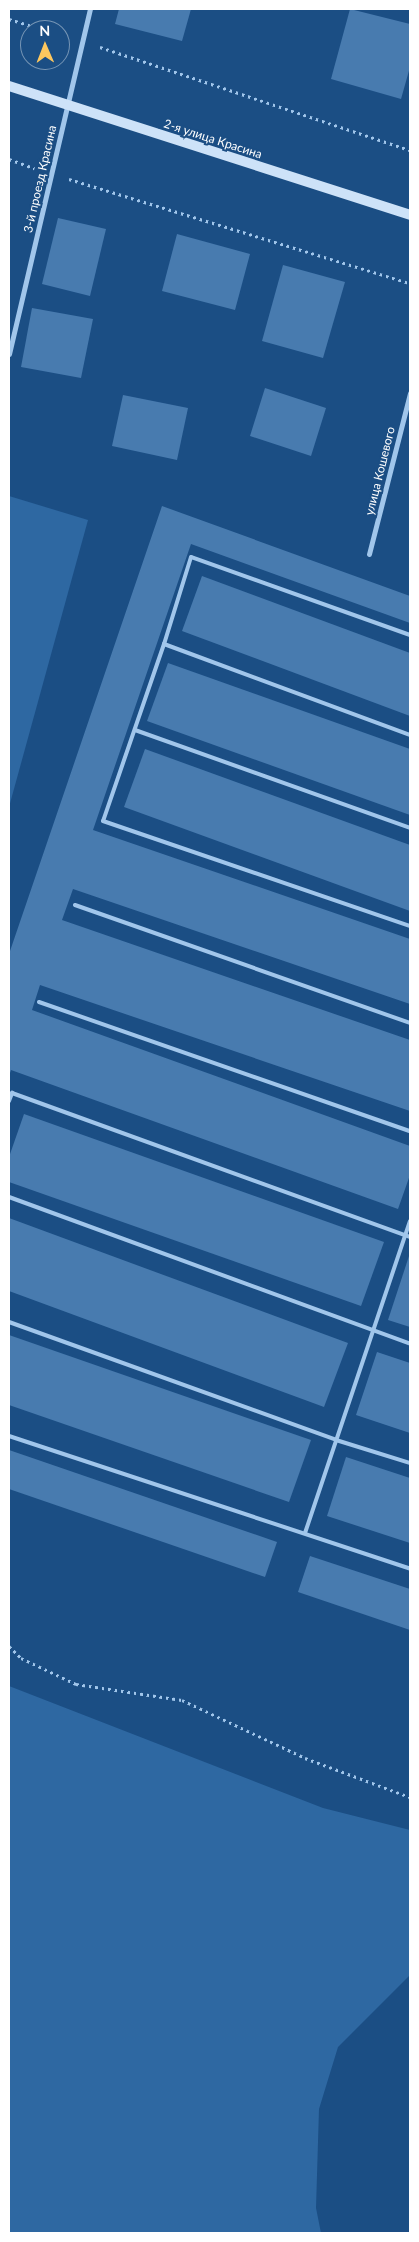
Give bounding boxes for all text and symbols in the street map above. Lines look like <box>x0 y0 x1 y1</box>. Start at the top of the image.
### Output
north arrow <box>20 20 70 70</box>
text: N <box>39 22 50 39</box>
street label: 2-я улица Красина <box>162 116 264 162</box>
street label: 3-й проезд Красина <box>21 124 59 234</box>
street label: улица Кошевого <box>362 425 398 517</box>

